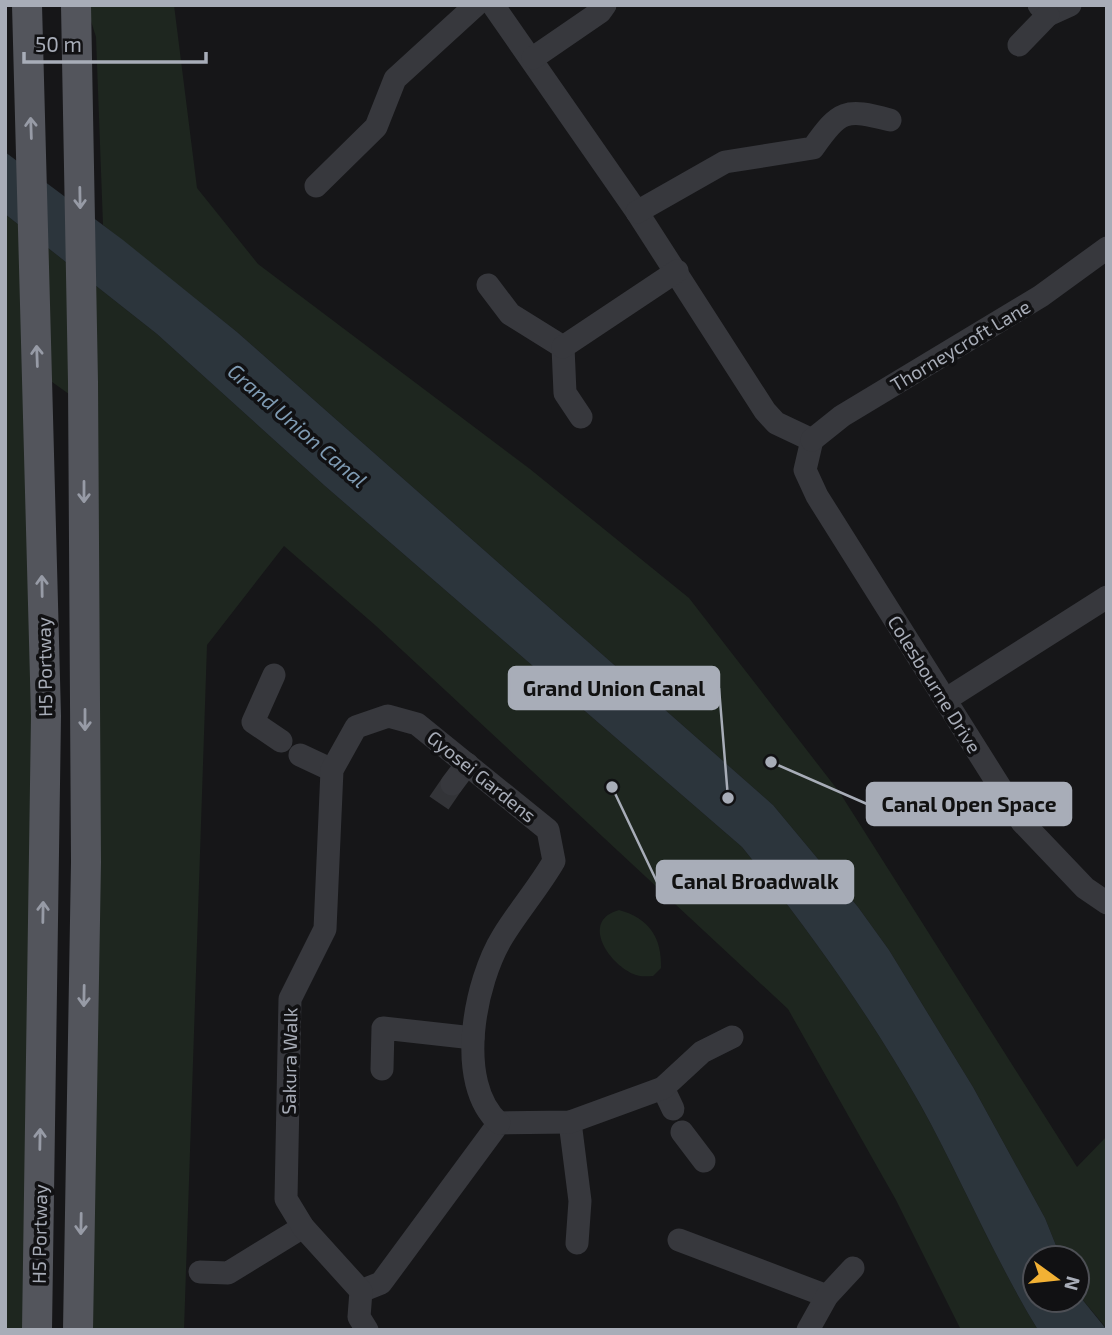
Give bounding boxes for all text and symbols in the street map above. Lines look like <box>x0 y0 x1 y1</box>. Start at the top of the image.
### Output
scale bar <box>24 21 206 65</box>
text: 50 m <box>35 31 82 56</box>
one-way arrow <box>24 117 37 140</box>
one-way arrow <box>73 187 87 210</box>
street label: Thorneycroft Lane <box>886 294 1034 396</box>
one-way arrow <box>30 344 43 367</box>
water label: Grand Union Canal <box>223 358 373 492</box>
one-way arrow <box>77 480 91 503</box>
one-way arrow <box>36 575 49 598</box>
street label: Colesbourne Drive <box>883 611 987 757</box>
street label: H5 Portway <box>32 617 56 717</box>
callout: Grand Union Canal <box>509 667 719 709</box>
text: Grand Union Canal <box>523 675 705 700</box>
one-way arrow <box>78 708 92 731</box>
street label: Gyosei Gardens <box>423 725 541 827</box>
callout: Canal Open Space <box>867 783 1071 825</box>
text: Canal Open Space <box>881 791 1057 816</box>
callout: Canal Broadwalk <box>657 861 853 903</box>
text: Canal Broadwalk <box>671 868 839 893</box>
one-way arrow <box>36 900 50 923</box>
one-way arrow <box>77 984 91 1007</box>
street label: Sakura Walk <box>277 1007 301 1115</box>
one-way arrow <box>33 1128 47 1151</box>
street label: H5 Portway <box>27 1184 51 1284</box>
one-way arrow <box>74 1212 87 1235</box>
north arrow <box>1021 1244 1091 1314</box>
text: N <box>1060 1274 1086 1293</box>

